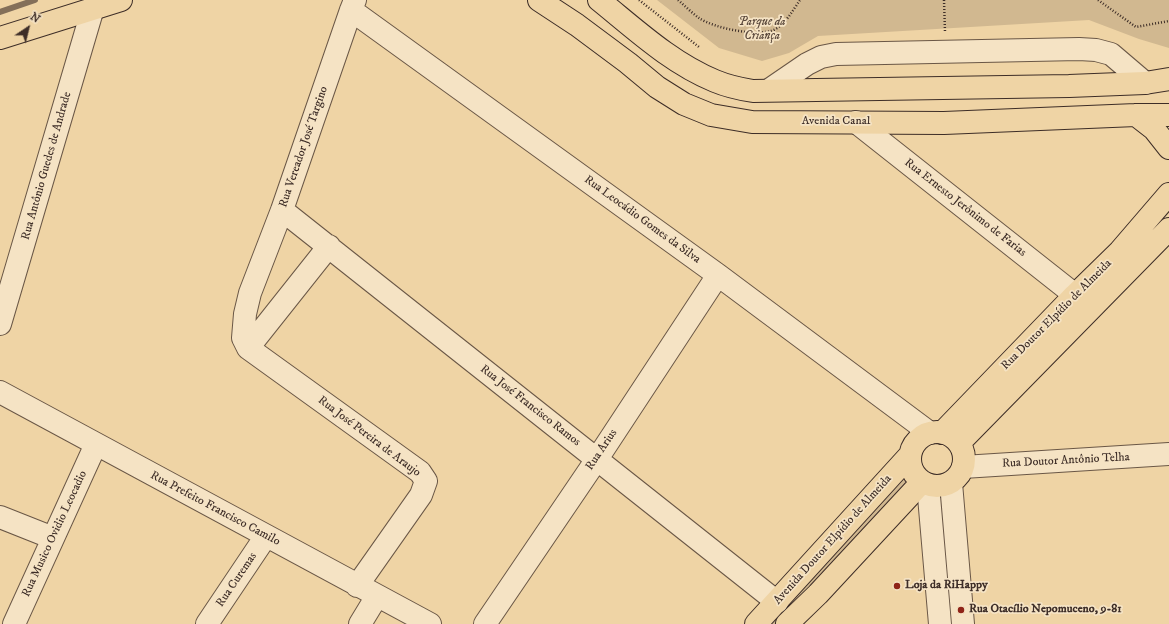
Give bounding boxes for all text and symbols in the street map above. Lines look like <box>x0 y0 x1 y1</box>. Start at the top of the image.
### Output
north arrow <box>8 8 48 48</box>
text: N <box>27 10 43 26</box>
park label: Parque da Criança <box>738 16 786 44</box>
street label: Rua Vereador José Targino <box>276 85 332 209</box>
street label: Rua Antônio Guedes de Andrade <box>19 90 75 242</box>
street label: Avenida Canal <box>802 115 870 129</box>
street label: Rua Ernesto Jerônimo de Farias <box>901 156 1029 260</box>
street label: Rua Leocádio Gomes da Silva <box>581 173 703 267</box>
street label: Rua Doutor Elpídio de Almeida <box>999 257 1115 373</box>
street label: Rua José Francisco Ramos <box>477 362 583 450</box>
street label: Rua José Pereira de Araujo <box>315 394 423 480</box>
street label: Rua Arius <box>583 427 621 473</box>
street label: Rua Doutor Antônio Telha <box>1002 450 1130 472</box>
street label: Rua Musico Ovidio Leocadio <box>19 469 91 599</box>
street label: Rua Prefeito Francisco Camilo <box>148 469 282 549</box>
street label: Avenida Doutor Elpídio de Almeida <box>771 472 895 608</box>
street label: Rua Curemas <box>213 550 261 610</box>
place label: Loja da RiHappy <box>905 579 988 593</box>
marker: Loja da RiHappy <box>892 581 902 591</box>
place label: Rua Otacílio Nepomuceno, 9-81 <box>969 603 1122 617</box>
marker: Rua Otacílio Nepomuceno, 9-81 <box>956 605 966 615</box>

